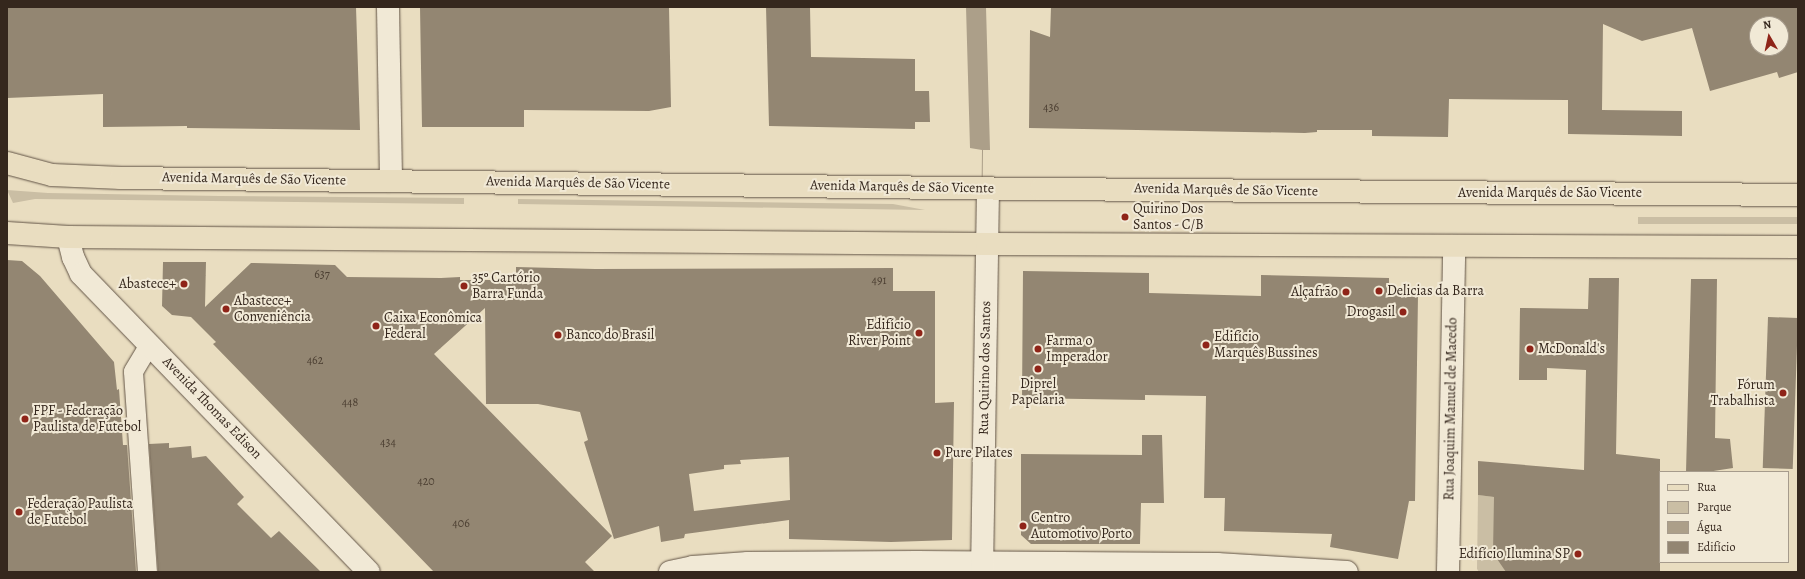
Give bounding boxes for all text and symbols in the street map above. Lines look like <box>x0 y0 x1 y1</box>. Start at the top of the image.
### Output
north arrow <box>1749 16 1789 56</box>
text: N <box>1762 17 1772 33</box>
house number: 436 <box>1043 101 1059 115</box>
street label: Avenida Marquês de São Vicente <box>162 169 346 189</box>
street label: Avenida Marquês de São Vicente <box>486 173 670 193</box>
street label: Avenida Marquês de São Vicente <box>810 177 994 197</box>
street label: Avenida Marquês de São Vicente <box>1134 180 1318 200</box>
street label: Avenida Marquês de São Vicente <box>1458 185 1642 201</box>
place label: Quirino Dos Santos - C/B <box>1133 201 1204 234</box>
marker: Quirino Dos Santos - C/B <box>1120 212 1130 222</box>
house number: 637 <box>314 268 330 282</box>
place label: 35º Cartório Barra Funda <box>472 270 543 302</box>
house number: 491 <box>872 274 886 288</box>
place label: Abastece+ <box>119 276 176 292</box>
marker: Abastece+ <box>179 279 189 289</box>
marker: 35º Cartório Barra Funda <box>459 281 469 291</box>
place label: Delicias da Barra <box>1387 283 1484 299</box>
place label: Alçafrão <box>1291 284 1338 300</box>
marker: Delicias da Barra <box>1374 286 1384 296</box>
marker: Alçafrão <box>1341 287 1351 297</box>
place label: Abastece+ Conveniência <box>234 293 311 326</box>
street label: Rua Quirino dos Santos <box>975 301 995 435</box>
marker: Abastece+ Conveniência <box>221 304 231 314</box>
place label: Drogasil <box>1347 304 1395 320</box>
marker: Drogasil <box>1398 307 1408 317</box>
place label: Caixa Econômica Federal <box>384 310 482 342</box>
place label: Edifício River Point <box>848 317 911 350</box>
street label: Rua Joaquim Manuel de Macedo <box>1441 317 1461 501</box>
marker: Caixa Econômica Federal <box>371 321 381 331</box>
place label: Banco do Brasil <box>566 327 654 343</box>
marker: Edifício River Point <box>914 328 924 338</box>
place label: Edifício Marquês Bussines <box>1214 329 1318 362</box>
marker: Banco do Brasil <box>553 330 563 340</box>
place label: Farma o Imperador <box>1046 333 1108 366</box>
marker: Edifício Marquês Bussines <box>1201 340 1211 350</box>
place label: McDonald's <box>1538 341 1605 357</box>
marker: Farma o Imperador <box>1033 344 1043 354</box>
marker: McDonald's <box>1525 344 1535 354</box>
street label: Avenida Thomas Edison <box>159 353 265 463</box>
house number: 462 <box>307 354 323 368</box>
marker: Diprel Papelaria <box>1033 364 1043 374</box>
place label: Diprel Papelaria <box>1011 376 1065 408</box>
place label: Fórum Trabalhista <box>1711 377 1775 410</box>
marker: Fórum Trabalhista <box>1778 388 1788 398</box>
house number: 448 <box>342 396 358 410</box>
place label: FPF - Federação Paulista de Futebol <box>33 403 141 436</box>
marker: FPF - Federação Paulista de Futebol <box>20 414 30 424</box>
house number: 434 <box>380 436 396 450</box>
place label: Pure Pilates <box>945 445 1013 461</box>
marker: Pure Pilates <box>932 448 942 458</box>
legend <box>1659 471 1789 563</box>
house number: 420 <box>417 475 435 489</box>
text: Rua <box>1697 479 1716 495</box>
place label: Federação Paulista de Futebol <box>27 496 133 528</box>
text: Parque <box>1697 499 1732 515</box>
marker: Federação Paulista de Futebol <box>14 507 24 517</box>
place label: Centro Automotivo Porto <box>1031 510 1132 542</box>
house number: 406 <box>452 517 470 531</box>
text: Água <box>1697 519 1722 535</box>
marker: Centro Automotivo Porto <box>1018 521 1028 531</box>
text: Edifício <box>1697 539 1735 555</box>
place label: Edifício Ilumina SP <box>1459 546 1570 562</box>
marker: Edifício Ilumina SP <box>1573 549 1583 559</box>

